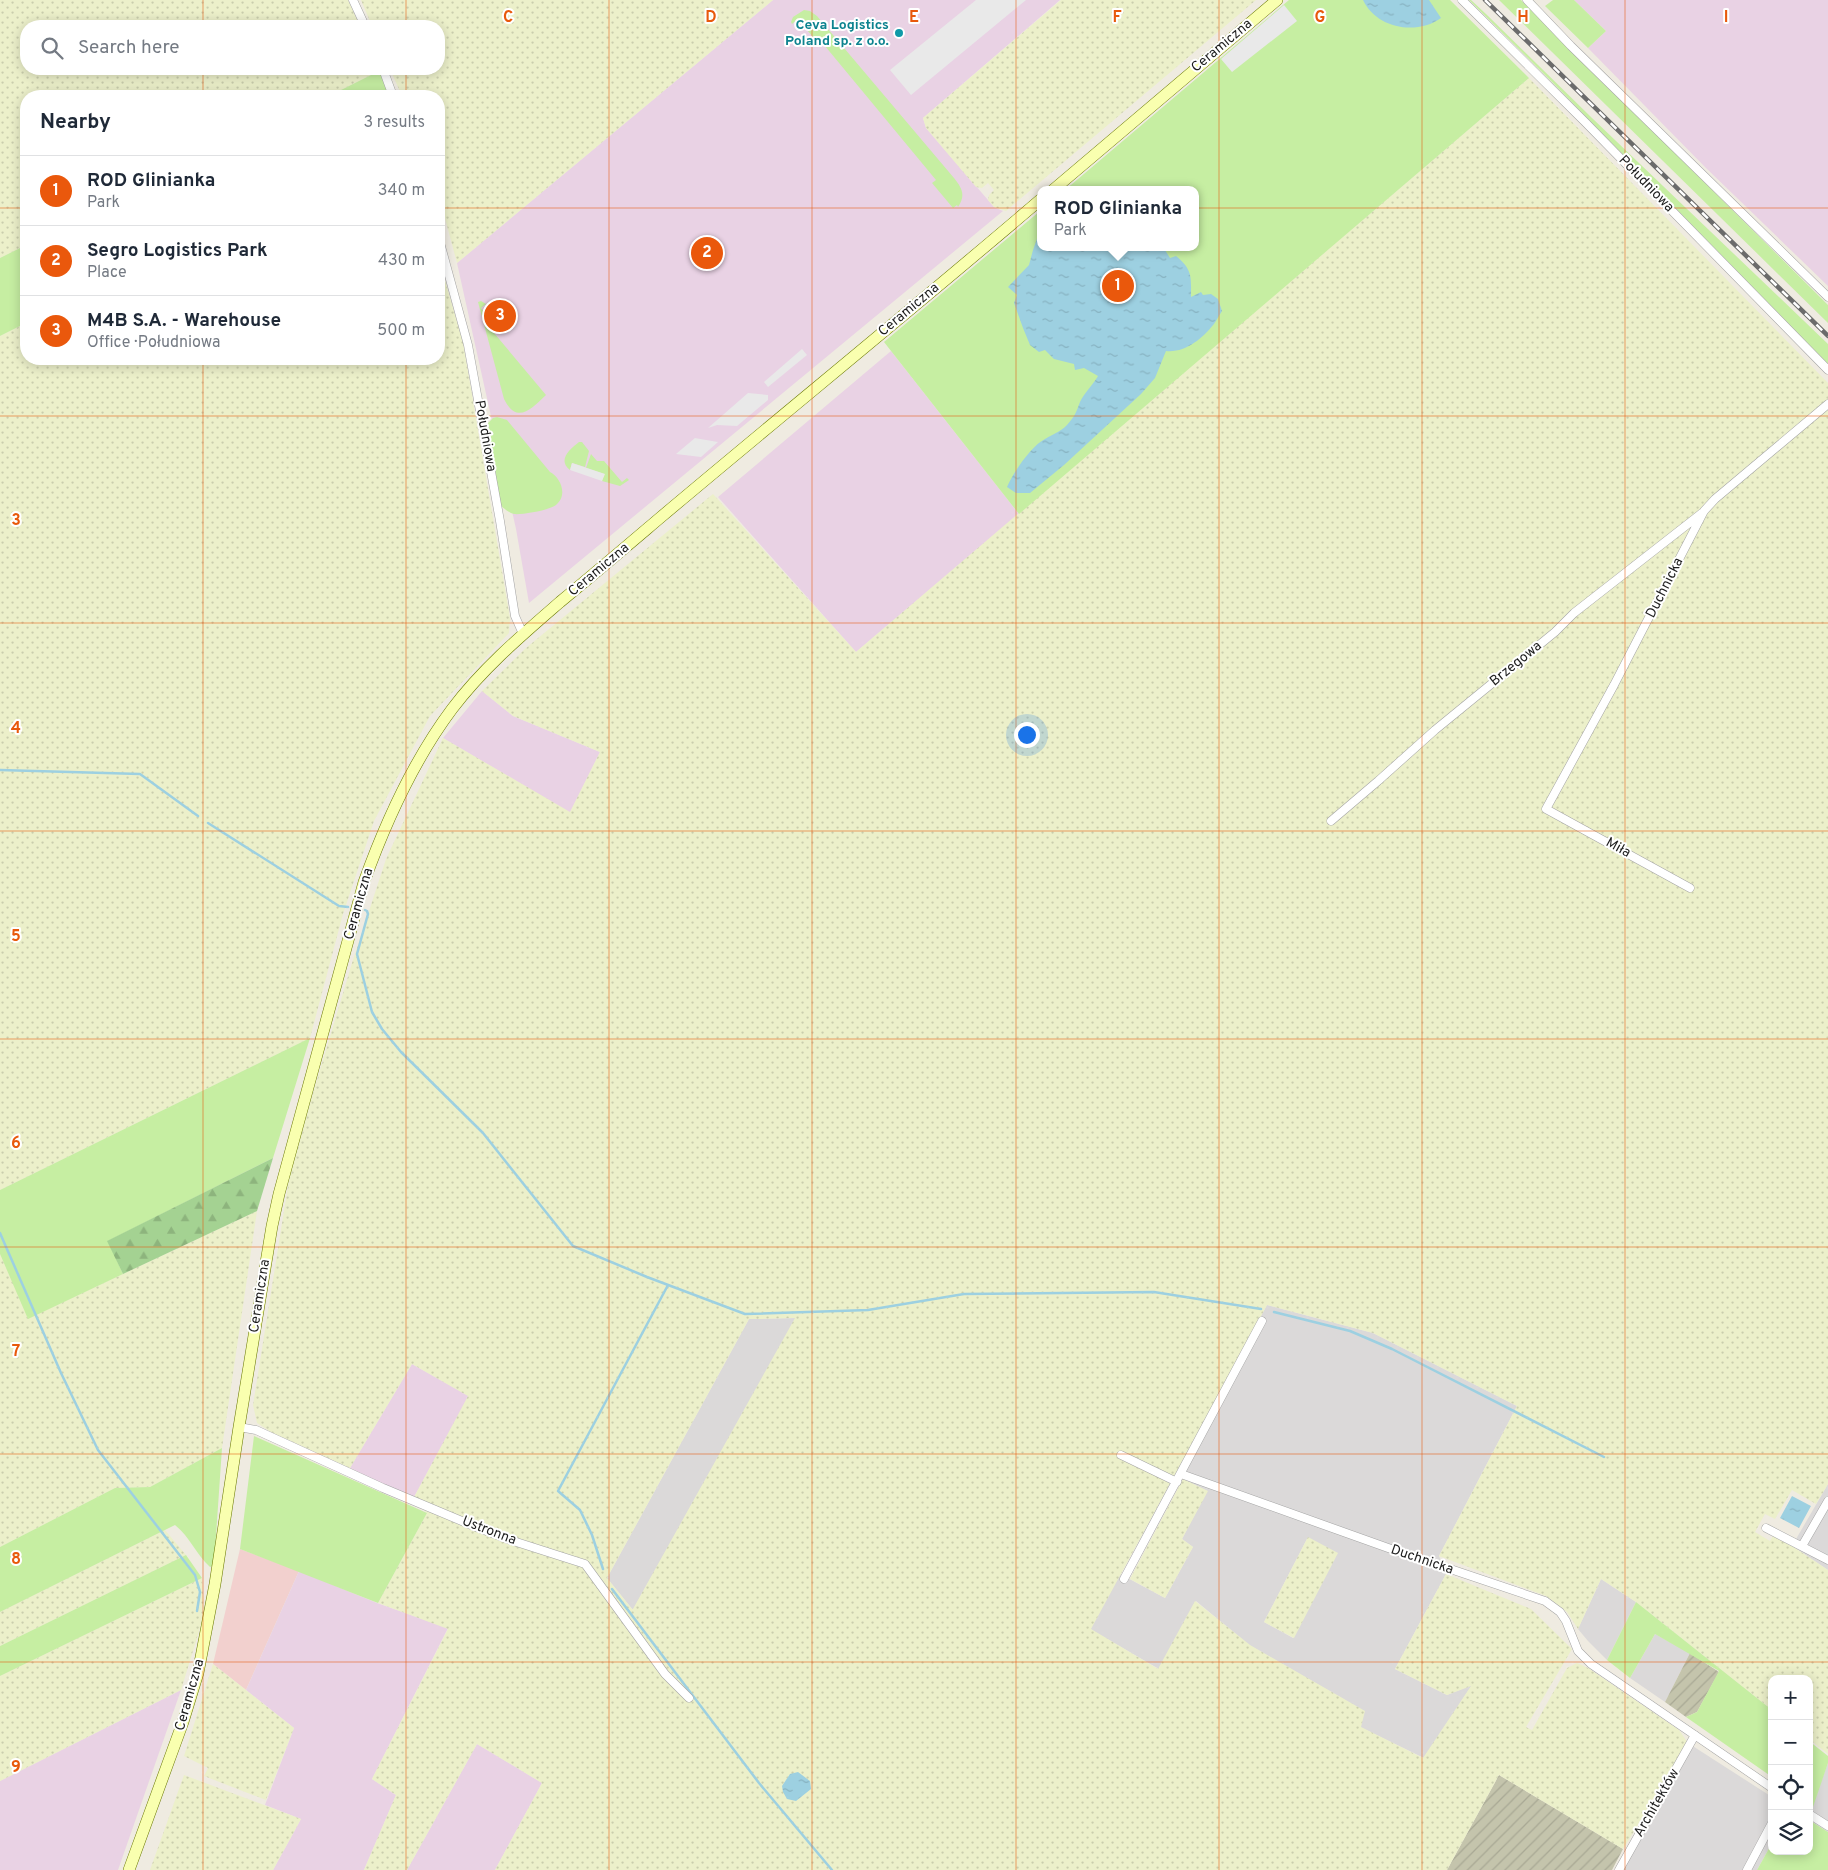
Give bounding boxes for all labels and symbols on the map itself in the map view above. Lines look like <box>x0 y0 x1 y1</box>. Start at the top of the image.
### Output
text: C <box>503 8 513 28</box>
text: D <box>705 8 717 28</box>
text: E <box>909 8 919 28</box>
text: F <box>1112 8 1122 28</box>
text: G <box>1315 8 1325 28</box>
text: H <box>1517 8 1529 28</box>
text: I <box>1724 8 1728 28</box>
street label: Ceramiczna <box>1188 16 1256 76</box>
place label: Ceva Logistics Poland sp. z o.o. <box>785 17 889 50</box>
marker: Ceva Logistics Poland sp. z o.o. <box>893 27 905 39</box>
street label: Południowa <box>1615 152 1677 216</box>
pin: 2 <box>691 234 723 272</box>
pin: 1 <box>1102 267 1134 305</box>
street label: Ceramiczna <box>875 280 943 340</box>
pin: 3 <box>484 297 516 335</box>
street label: Południowa <box>470 399 500 473</box>
text: 3 <box>11 511 21 531</box>
street label: Ceramiczna <box>565 540 633 600</box>
street label: Duchnicka <box>1643 555 1687 621</box>
street label: Brzegowa <box>1487 638 1545 690</box>
text: 4 <box>11 719 21 739</box>
your location <box>1014 722 1040 748</box>
street label: Miła <box>1603 834 1633 862</box>
street label: Ceramiczna <box>341 866 377 942</box>
text: 5 <box>11 927 21 947</box>
text: 6 <box>11 1134 21 1154</box>
street label: Ceramiczna <box>246 1258 274 1334</box>
text: 7 <box>12 1342 20 1362</box>
street label: Ustronna <box>459 1513 519 1549</box>
street label: Duchnicka <box>1388 1541 1456 1579</box>
text: 8 <box>11 1550 21 1570</box>
street label: Ceramiczna <box>172 1657 208 1733</box>
text: 9 <box>11 1758 21 1778</box>
street label: Architektów <box>1631 1766 1683 1840</box>

